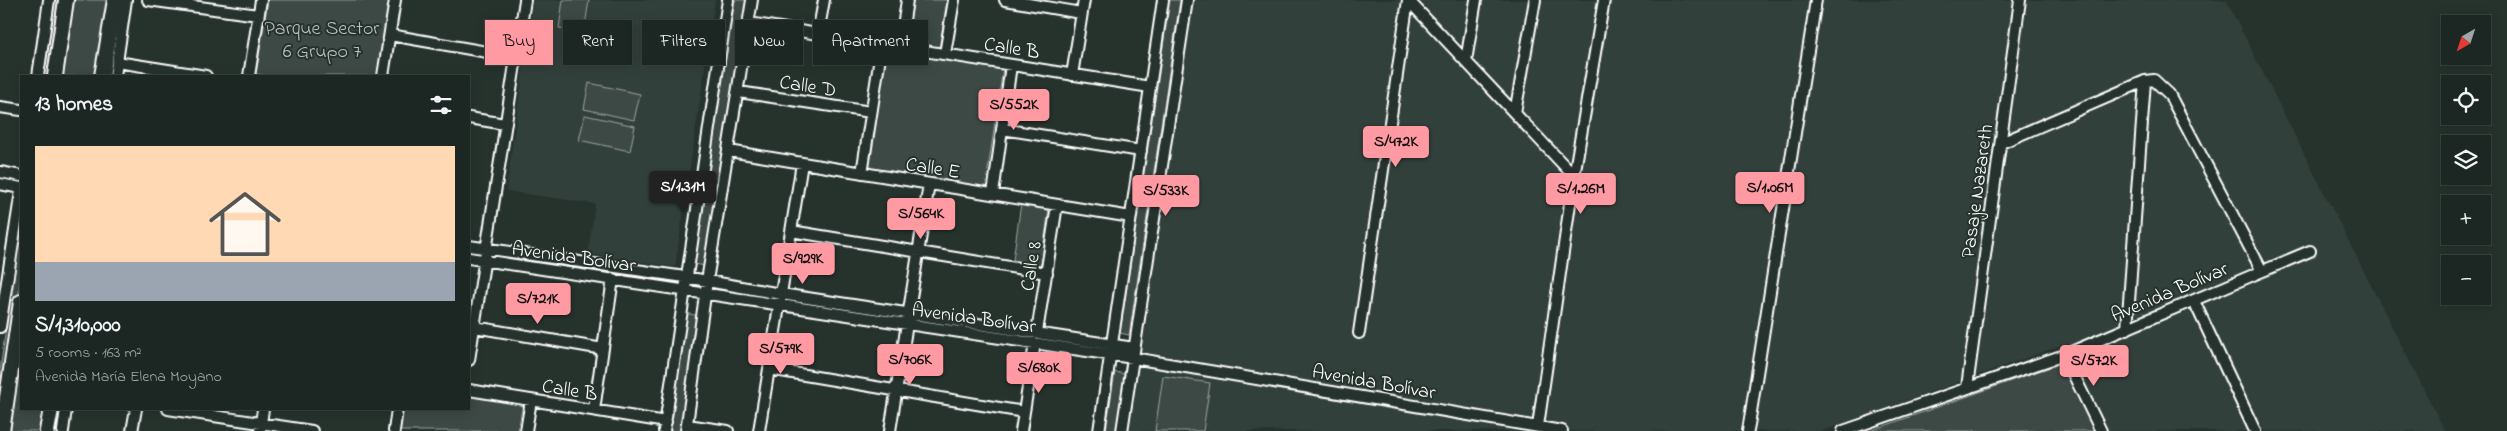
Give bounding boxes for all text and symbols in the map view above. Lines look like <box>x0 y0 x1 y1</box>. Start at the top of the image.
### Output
park label: Parque Sector 6 Grupo 7 <box>264 15 380 67</box>
north arrow <box>2441 15 2491 65</box>
map controls <box>2441 15 2491 305</box>
chip: Buy <box>485 20 553 65</box>
chip: Rent <box>563 20 632 65</box>
chip: Filters <box>642 20 725 65</box>
chip: New <box>735 20 803 65</box>
chip: Apartment <box>813 20 928 65</box>
street label: Calle B <box>982 31 1041 68</box>
street label: Calle D <box>777 69 838 106</box>
button: locate <box>2441 75 2491 125</box>
pin: S/552K <box>973 88 1055 131</box>
text: 13 homes <box>35 90 113 120</box>
icon: filters <box>427 91 455 119</box>
text: S/552K <box>989 93 1039 117</box>
street label: Pasaje Nazareth <box>1955 122 2002 260</box>
pin: S/472K <box>1355 126 1437 168</box>
text: S/472K <box>1374 130 1418 154</box>
button: layers <box>2441 135 2491 185</box>
street label: Calle E <box>903 151 962 188</box>
pin: S/1.31M <box>637 170 729 213</box>
pin: S/1.26M <box>1535 172 1627 215</box>
pin: S/1.06M <box>1724 172 1816 214</box>
pin: S/533K <box>1125 174 1207 217</box>
text: S/1.31M <box>661 175 706 199</box>
text: S/1.06M <box>1746 176 1794 200</box>
text: S/1.26M <box>1557 177 1605 201</box>
icon: home <box>200 179 290 269</box>
text: S/533K <box>1143 179 1189 203</box>
button: + <box>2441 195 2491 245</box>
pin: S/564K <box>880 198 962 240</box>
text: S/564K <box>898 202 944 226</box>
street label: Avenida Bolívar <box>510 235 638 282</box>
street label: Calle 8 <box>1014 239 1051 293</box>
pin: S/929K <box>762 242 844 285</box>
text: S/929K <box>783 247 823 271</box>
street label: Avenida Bolívar <box>2107 255 2234 331</box>
button: − <box>2441 255 2491 305</box>
pin: S/721K <box>497 282 579 325</box>
text: S/721K <box>517 287 559 311</box>
street label: Avenida Bolívar <box>910 296 1038 343</box>
text: S/1,310,000 <box>35 311 121 341</box>
pin: S/579K <box>740 332 822 375</box>
text: S/579K <box>759 337 803 361</box>
text: 5 rooms · 163 m² <box>35 341 142 365</box>
pin: S/706K <box>869 344 951 386</box>
pin: S/572K <box>2053 344 2135 387</box>
text: S/706K <box>888 348 932 372</box>
text: S/572K <box>2071 349 2117 373</box>
pin: S/680K <box>998 352 1080 394</box>
text: S/680K <box>1018 356 1060 380</box>
street label: Avenida Bolívar <box>1309 358 1438 409</box>
text: Avenida María Elena Moyano <box>35 365 222 389</box>
street label: Calle B <box>540 373 599 410</box>

